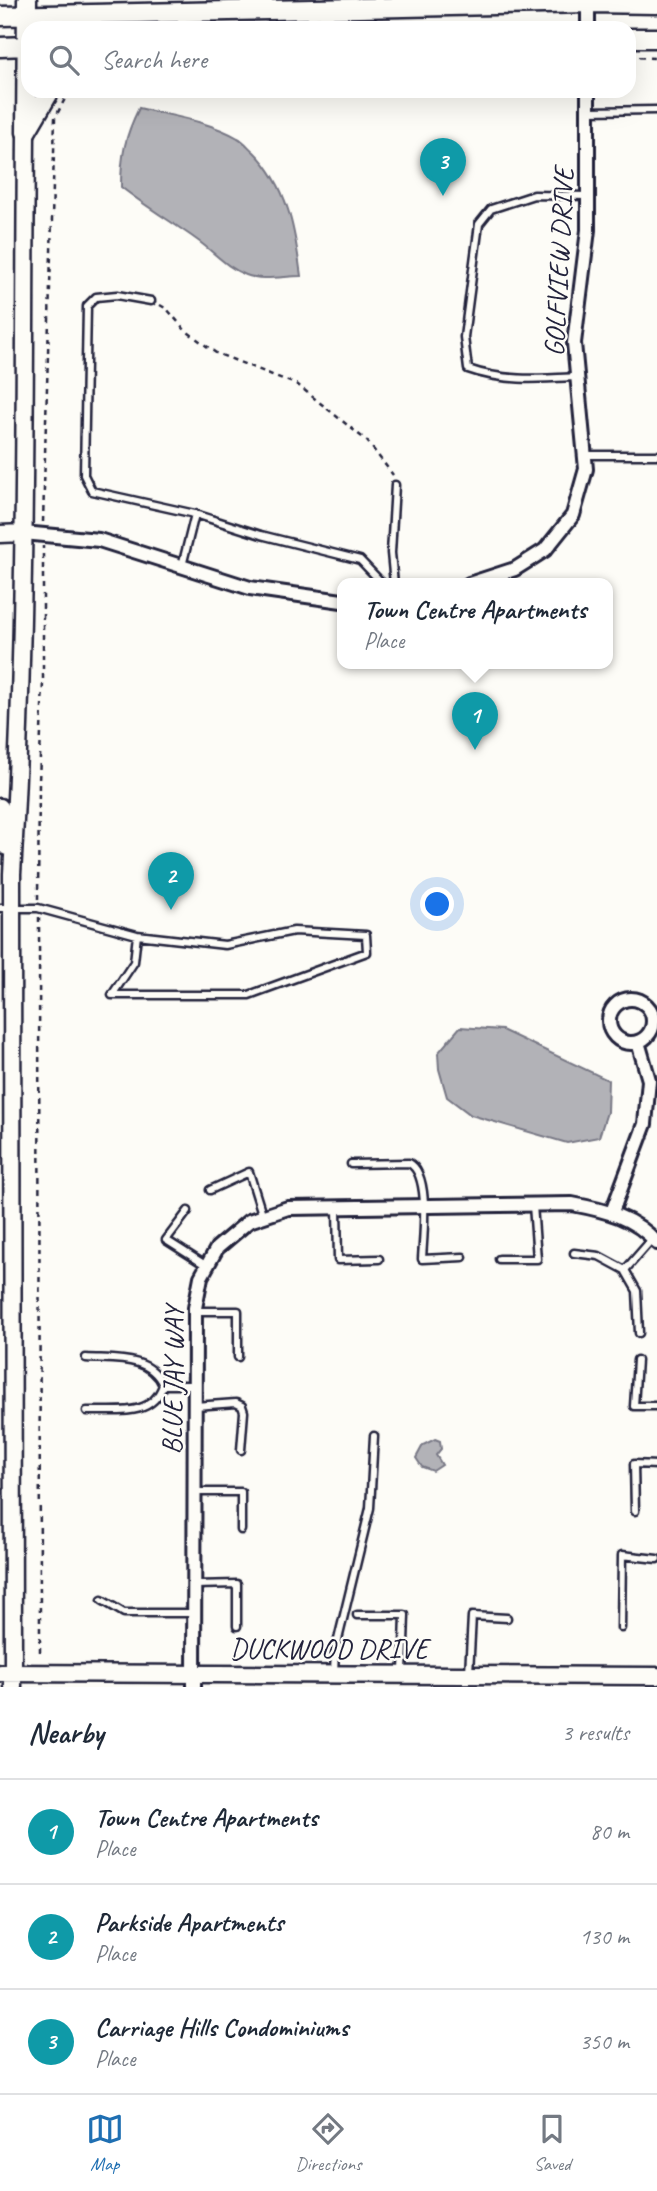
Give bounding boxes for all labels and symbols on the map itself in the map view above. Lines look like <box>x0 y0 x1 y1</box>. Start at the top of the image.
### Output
pin: 3 <box>420 138 466 196</box>
street label: GOLFVIEW DRIVE <box>536 163 581 357</box>
pin: 1 <box>452 692 498 750</box>
pin: 2 <box>148 852 194 910</box>
your location <box>420 887 454 921</box>
street label: BLUE JAY WAY <box>154 1302 191 1455</box>
street label: DUCKWOOD DRIVE <box>230 1631 432 1666</box>

